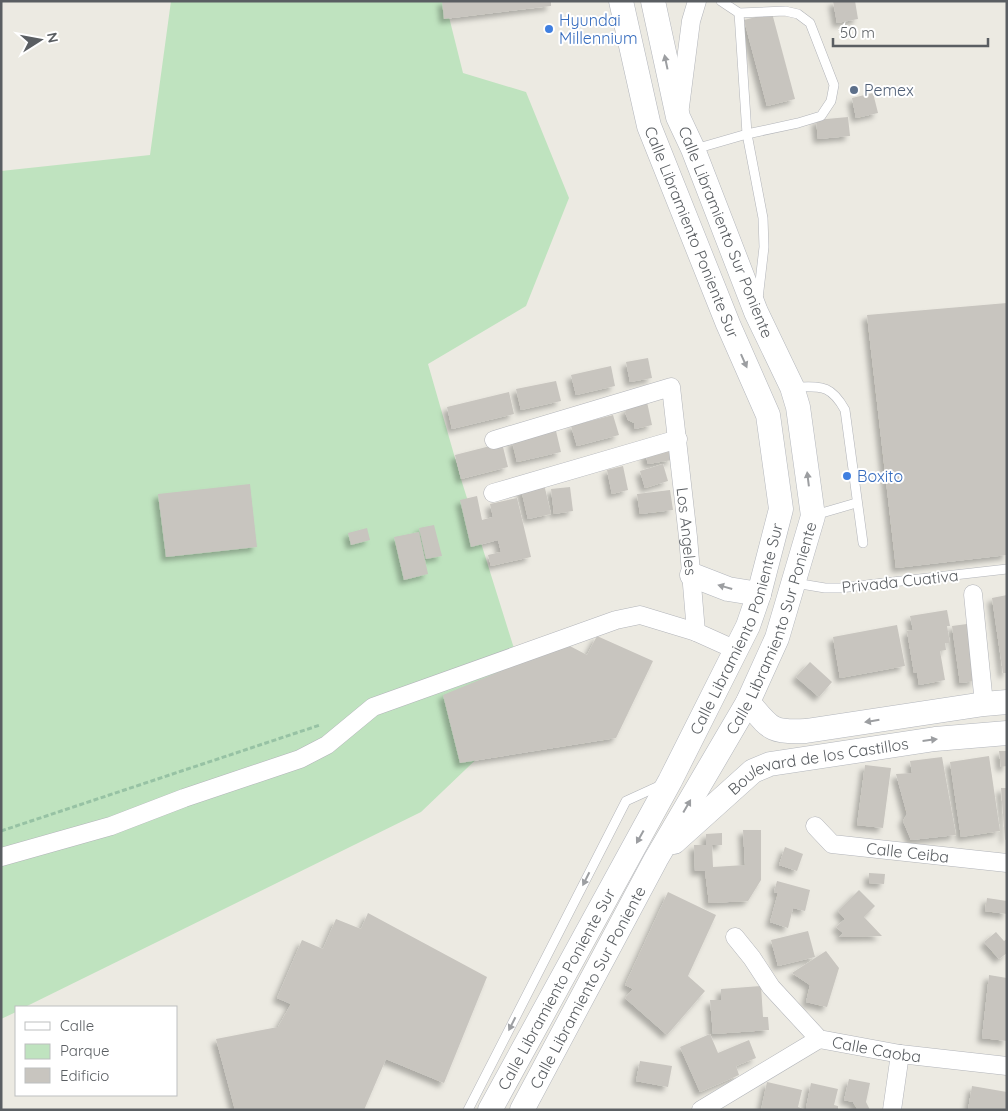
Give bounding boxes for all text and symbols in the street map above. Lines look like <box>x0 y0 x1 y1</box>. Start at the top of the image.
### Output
place label: Hyundai Millennium <box>559 10 638 48</box>
north arrow <box>15 15 65 65</box>
scale bar <box>833 15 988 47</box>
marker: Hyundai Millennium <box>543 23 555 35</box>
text: 50 m <box>840 23 875 42</box>
text: N <box>43 31 63 44</box>
one-way arrow <box>662 54 670 70</box>
place label: Pemex <box>864 80 914 100</box>
marker: Pemex <box>848 84 860 96</box>
street label: Calle Libramiento Poniente Sur <box>640 123 744 341</box>
street label: Calle Libramiento Sur Poniente <box>674 123 778 341</box>
one-way arrow <box>740 354 748 368</box>
place label: Boxito <box>857 466 903 486</box>
one-way arrow <box>804 470 812 486</box>
marker: Boxito <box>841 470 853 482</box>
street label: Los Angeles <box>672 486 701 576</box>
street label: Calle Libramiento Sur Poniente <box>721 519 821 738</box>
street label: Calle Libramiento Poniente Sur <box>685 521 787 738</box>
street label: Privada Cuativa <box>841 565 959 597</box>
one-way arrow <box>717 583 732 591</box>
one-way arrow <box>864 717 880 725</box>
street label: Boulevard de los Castillos <box>724 733 910 799</box>
one-way arrow <box>923 736 939 744</box>
one-way arrow <box>683 799 692 812</box>
one-way arrow <box>636 829 644 844</box>
street label: Calle Ceiba <box>865 838 950 867</box>
one-way arrow <box>582 872 590 886</box>
street label: Calle Libramiento Sur Poniente <box>525 883 650 1092</box>
street label: Calle Libramiento Poniente Sur <box>493 885 619 1093</box>
legend <box>15 1006 178 1096</box>
text: Calle <box>60 1016 94 1035</box>
one-way arrow <box>508 1016 516 1031</box>
street label: Calle Caoba <box>830 1032 922 1066</box>
text: Parque <box>60 1041 110 1060</box>
text: Edificio <box>60 1066 109 1085</box>

